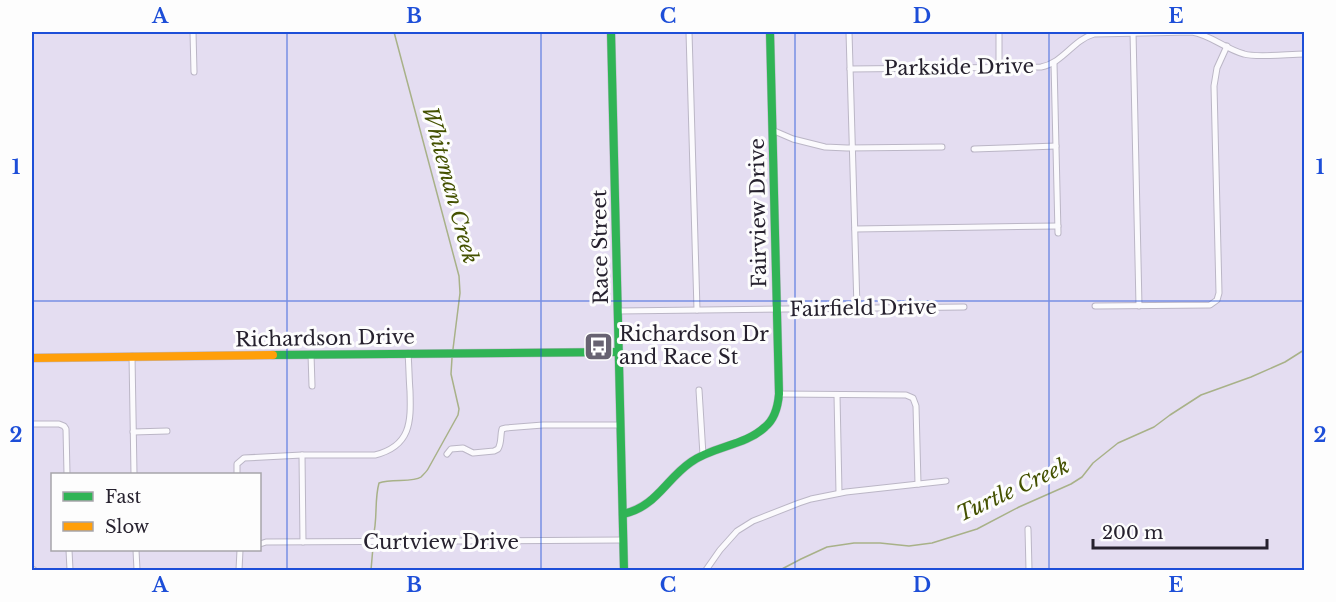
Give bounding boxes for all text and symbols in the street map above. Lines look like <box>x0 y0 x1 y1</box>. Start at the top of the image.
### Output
text: A <box>151 4 169 28</box>
text: B <box>406 4 422 28</box>
text: C <box>660 4 676 28</box>
text: D <box>913 4 931 28</box>
text: E <box>1168 4 1184 28</box>
street label: Parkside Drive <box>884 54 1034 80</box>
water label: Whiteman Creek <box>416 103 484 267</box>
street label: Fairview Drive <box>745 138 771 288</box>
text: 1 <box>12 155 21 179</box>
text: 1 <box>1316 155 1325 179</box>
street label: Race Street <box>587 189 613 305</box>
street label: Fairfield Drive <box>789 295 937 321</box>
place label: Richardson Dr and Race St <box>619 322 769 369</box>
street label: Richardson Drive <box>235 324 415 352</box>
bus stop icon: Richardson Dr and Race St <box>582 330 614 362</box>
text: 2 <box>9 423 23 447</box>
text: 2 <box>1313 423 1327 447</box>
water label: Turtle Creek <box>953 453 1073 527</box>
legend <box>51 473 261 551</box>
text: Fast <box>105 486 142 508</box>
scale bar <box>1093 512 1267 550</box>
text: Slow <box>105 516 150 538</box>
text: 200 m <box>1102 522 1163 544</box>
street label: Curtview Drive <box>363 530 519 554</box>
text: A <box>151 573 169 597</box>
text: B <box>406 573 422 597</box>
text: C <box>660 573 676 597</box>
text: D <box>913 573 931 597</box>
text: E <box>1168 573 1184 597</box>

